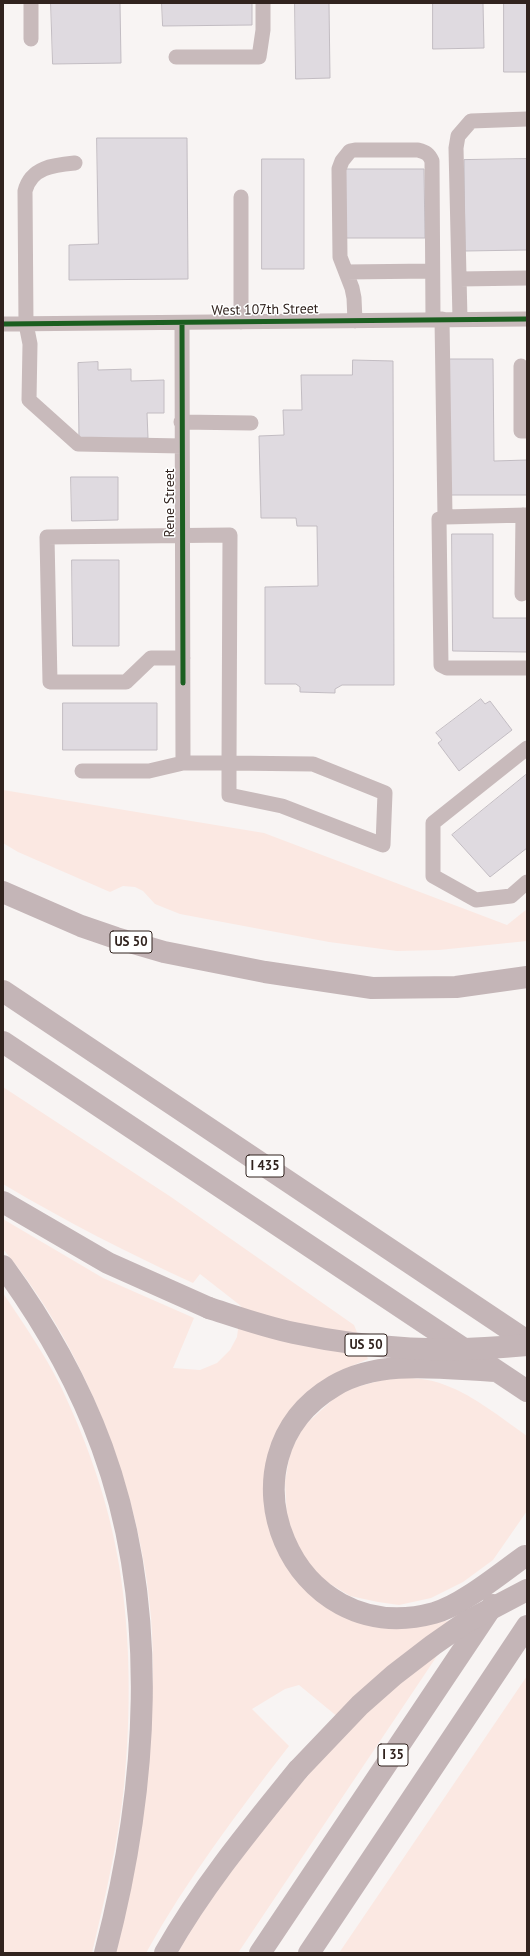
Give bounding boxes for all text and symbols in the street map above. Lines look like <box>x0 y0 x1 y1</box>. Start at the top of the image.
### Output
street label: West 107th Street <box>211 301 319 319</box>
street label: Rene Street <box>162 468 178 538</box>
road number: US 50 <box>110 931 152 953</box>
road number: I 435 <box>246 1155 284 1177</box>
road number: US 50 <box>345 1334 387 1356</box>
road number: I 35 <box>378 1744 408 1766</box>

